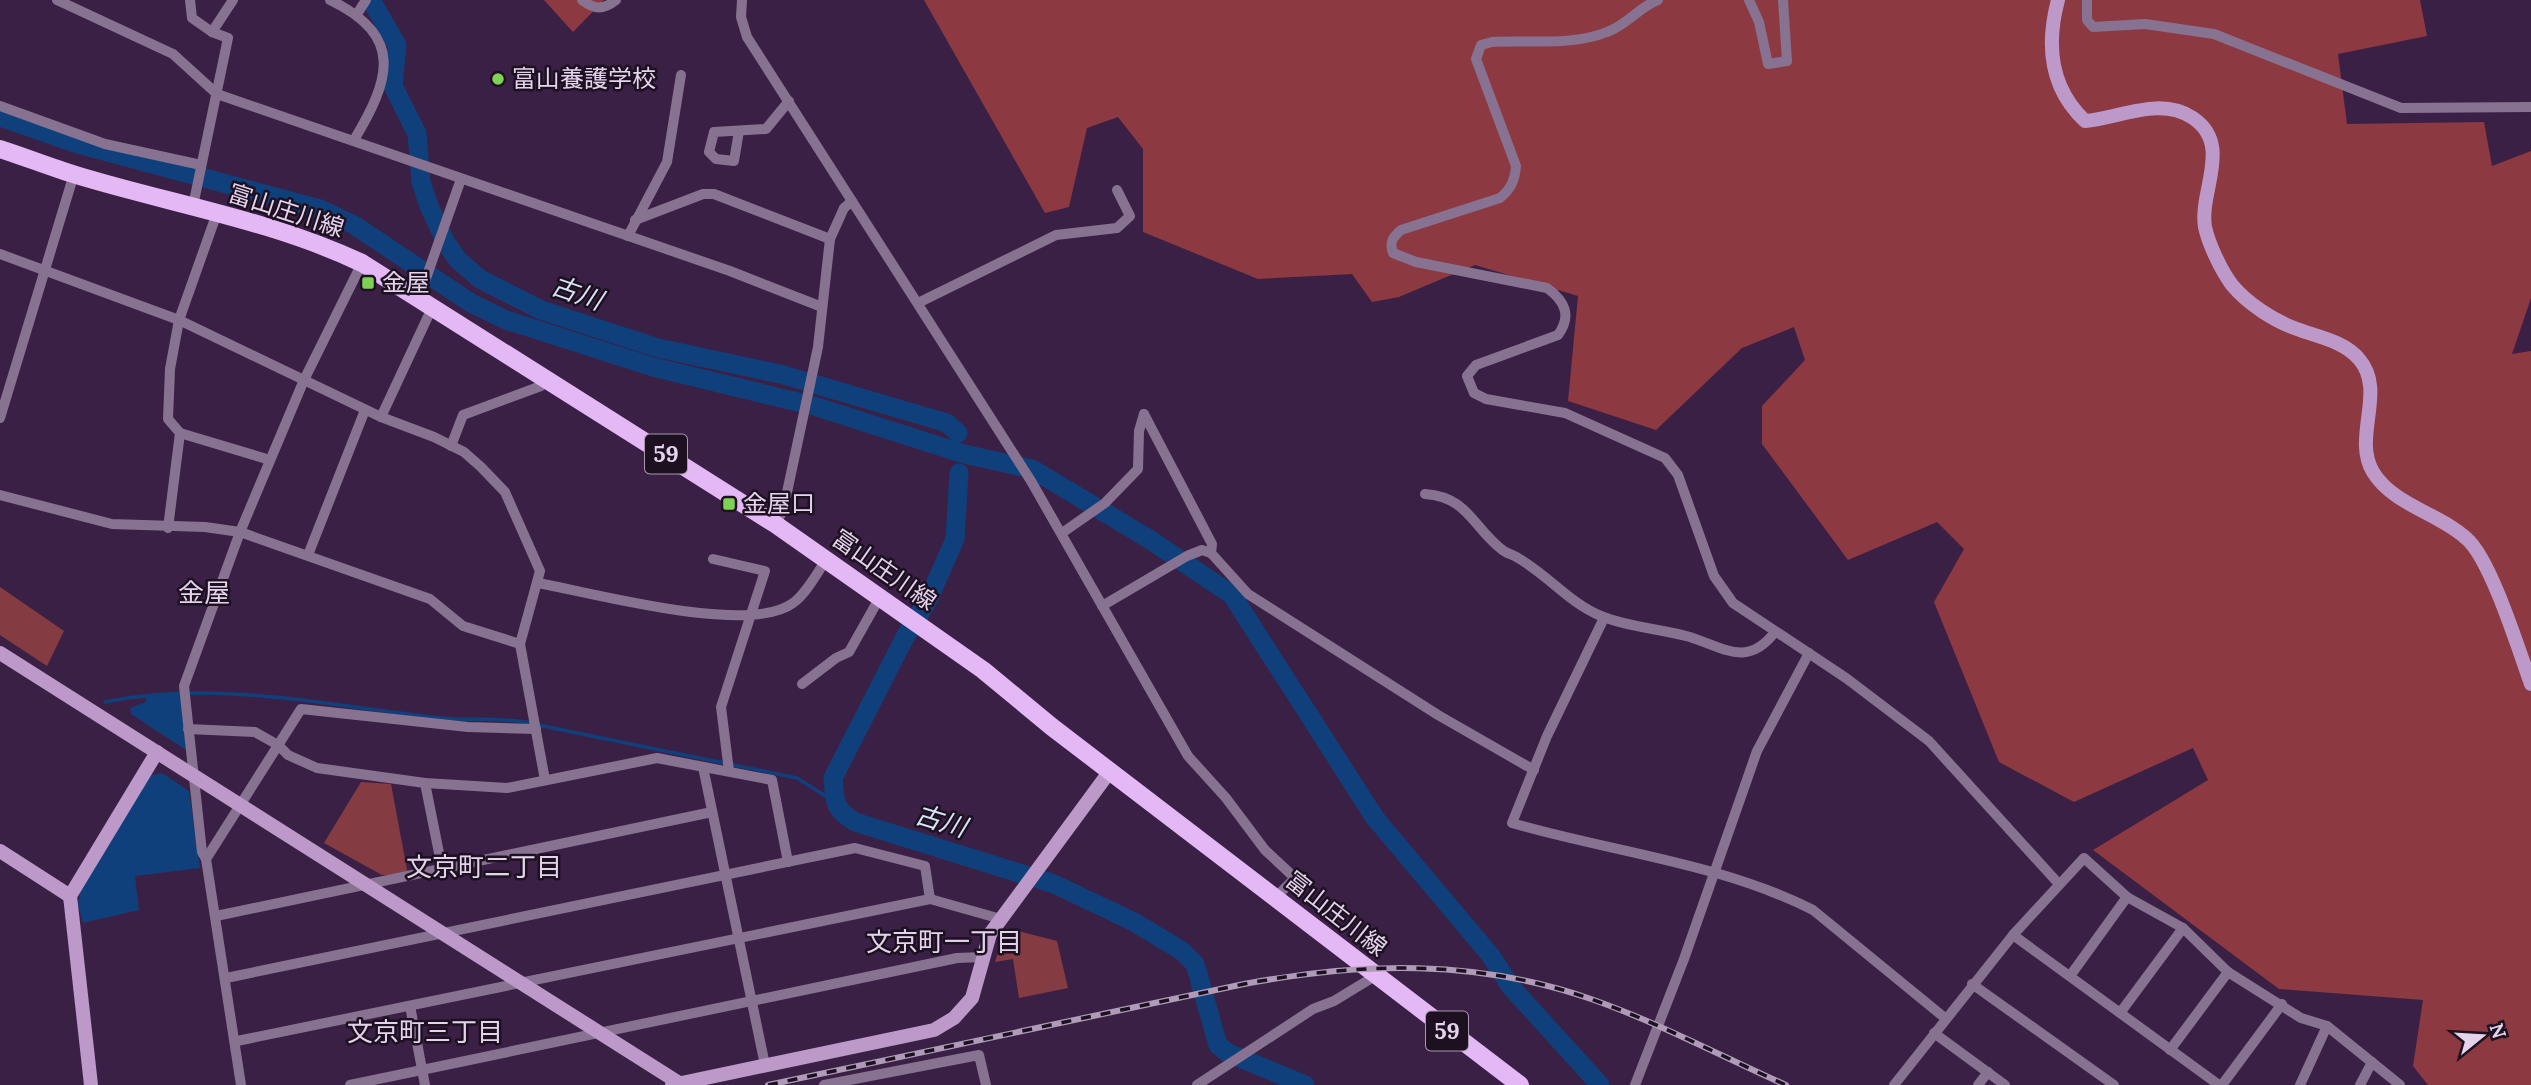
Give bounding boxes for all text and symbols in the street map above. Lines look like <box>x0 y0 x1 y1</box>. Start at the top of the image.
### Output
place label: 富山養護学校 <box>512 63 656 94</box>
marker: 富山養護学校 <box>490 71 506 87</box>
street label: 富山庄川線 <box>224 177 348 244</box>
place label: 金屋 <box>382 267 430 298</box>
water label: 古川 <box>547 268 610 318</box>
marker: 金屋 <box>360 275 376 291</box>
road number: 59 <box>645 435 687 474</box>
place label: 金屋口 <box>743 488 815 519</box>
marker: 金屋口 <box>721 496 737 512</box>
street label: 富山庄川線 <box>826 522 942 617</box>
district label: 金屋 <box>178 576 230 609</box>
water label: 古川 <box>911 797 974 845</box>
district label: 文京町二丁目 <box>406 850 562 883</box>
street label: 富山庄川線 <box>1279 864 1393 963</box>
district label: 文京町一丁目 <box>866 925 1022 958</box>
north arrow <box>2447 1001 2517 1071</box>
road number: 59 <box>1426 1012 1468 1050</box>
district label: 文京町三丁目 <box>347 1015 503 1048</box>
text: N <box>2484 1020 2512 1042</box>

